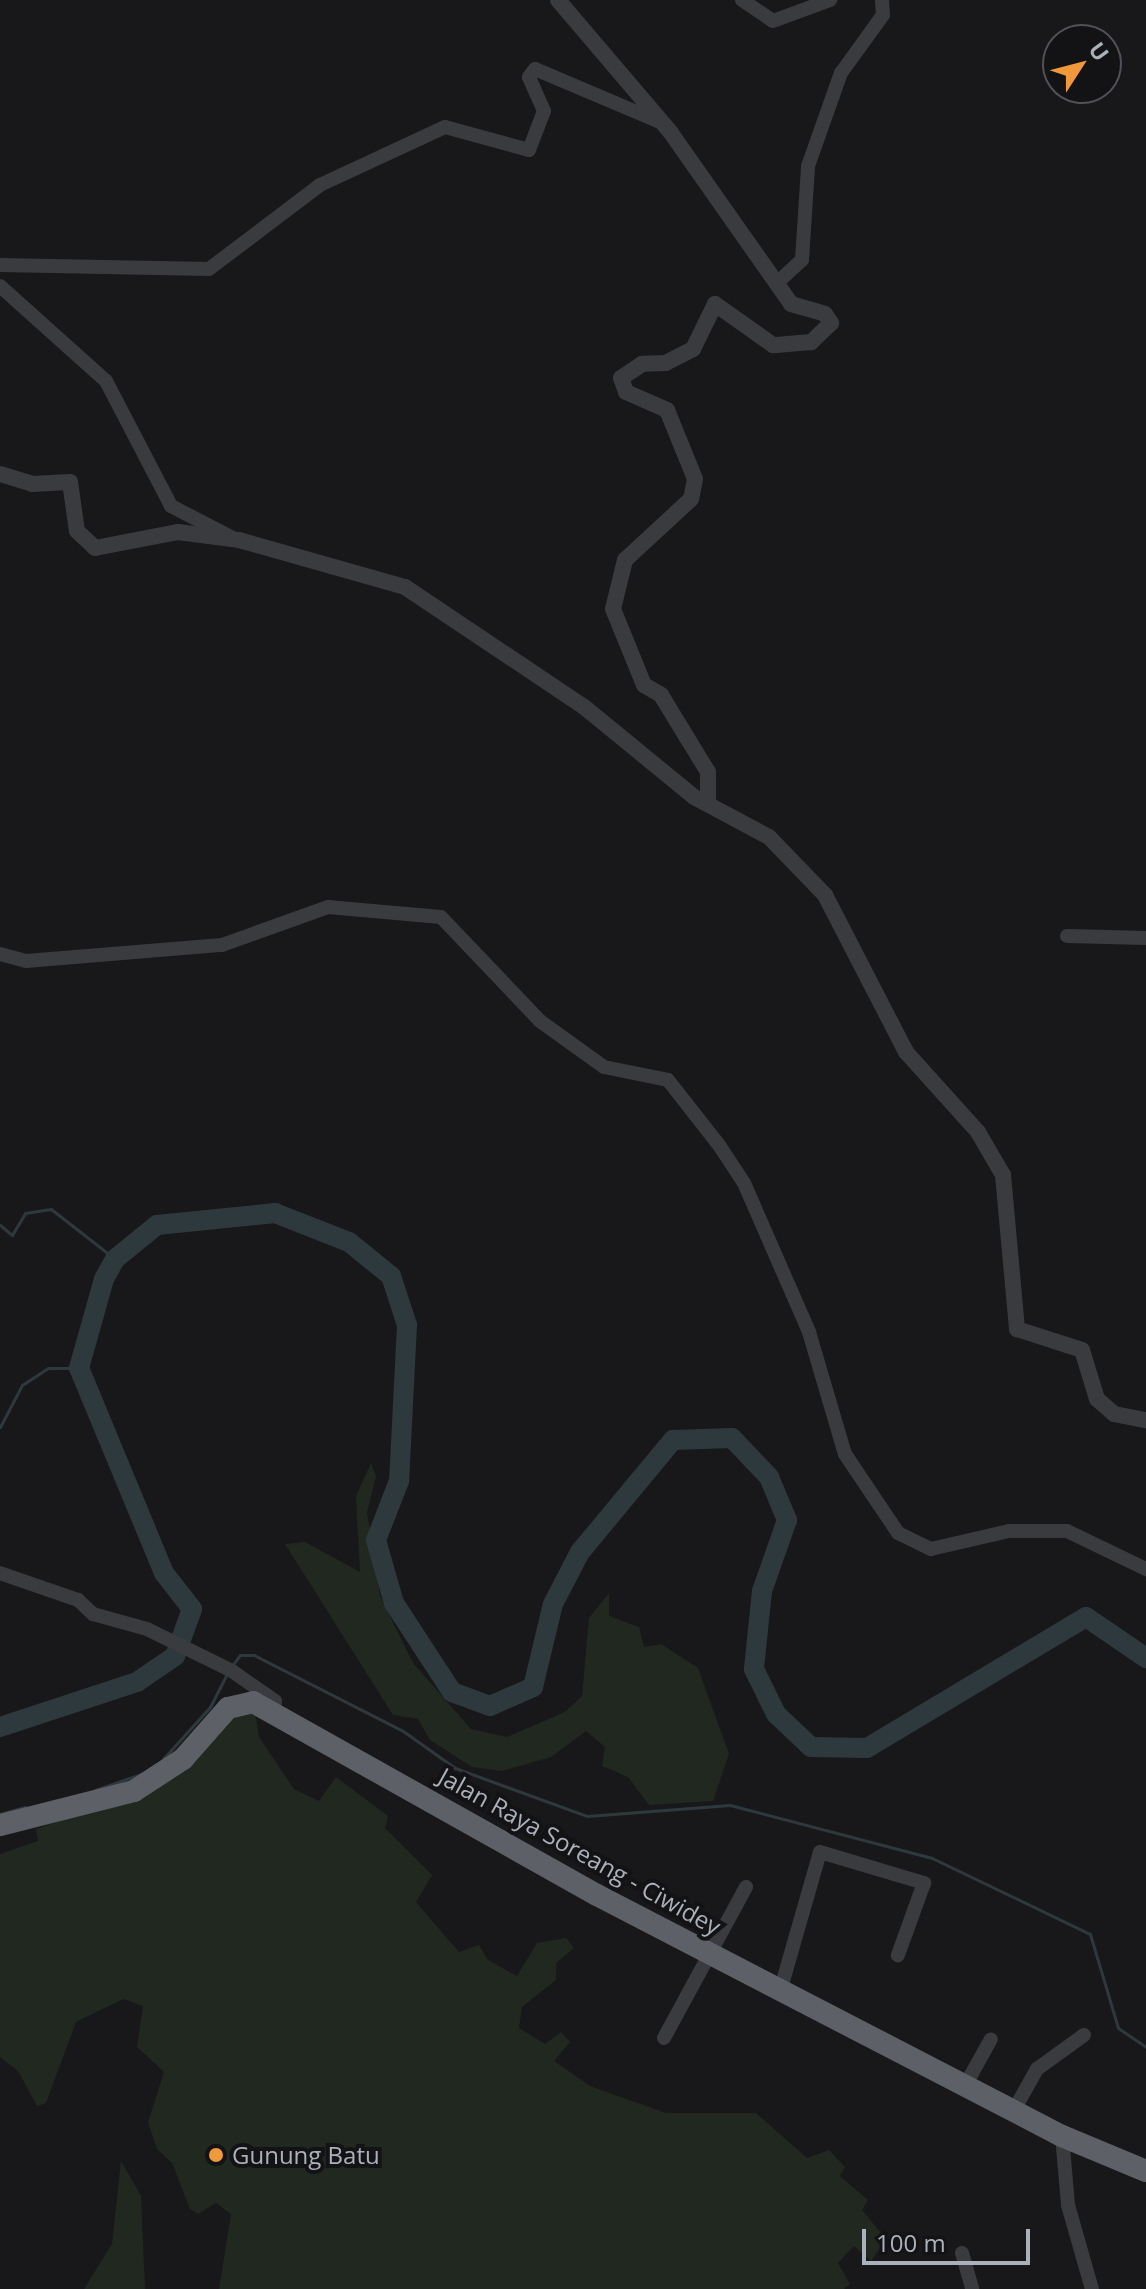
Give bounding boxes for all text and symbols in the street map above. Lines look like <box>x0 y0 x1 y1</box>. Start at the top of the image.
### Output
north arrow <box>1042 24 1122 104</box>
text: U <box>1083 36 1117 67</box>
street label: Jalan Raya Soreang - Ciwidey <box>434 1761 726 1941</box>
place label: Gunung Batu <box>232 2141 380 2169</box>
marker: Gunung Batu <box>207 2146 225 2164</box>
scale bar <box>866 2213 1034 2263</box>
text: 100 m <box>876 2226 946 2259</box>

